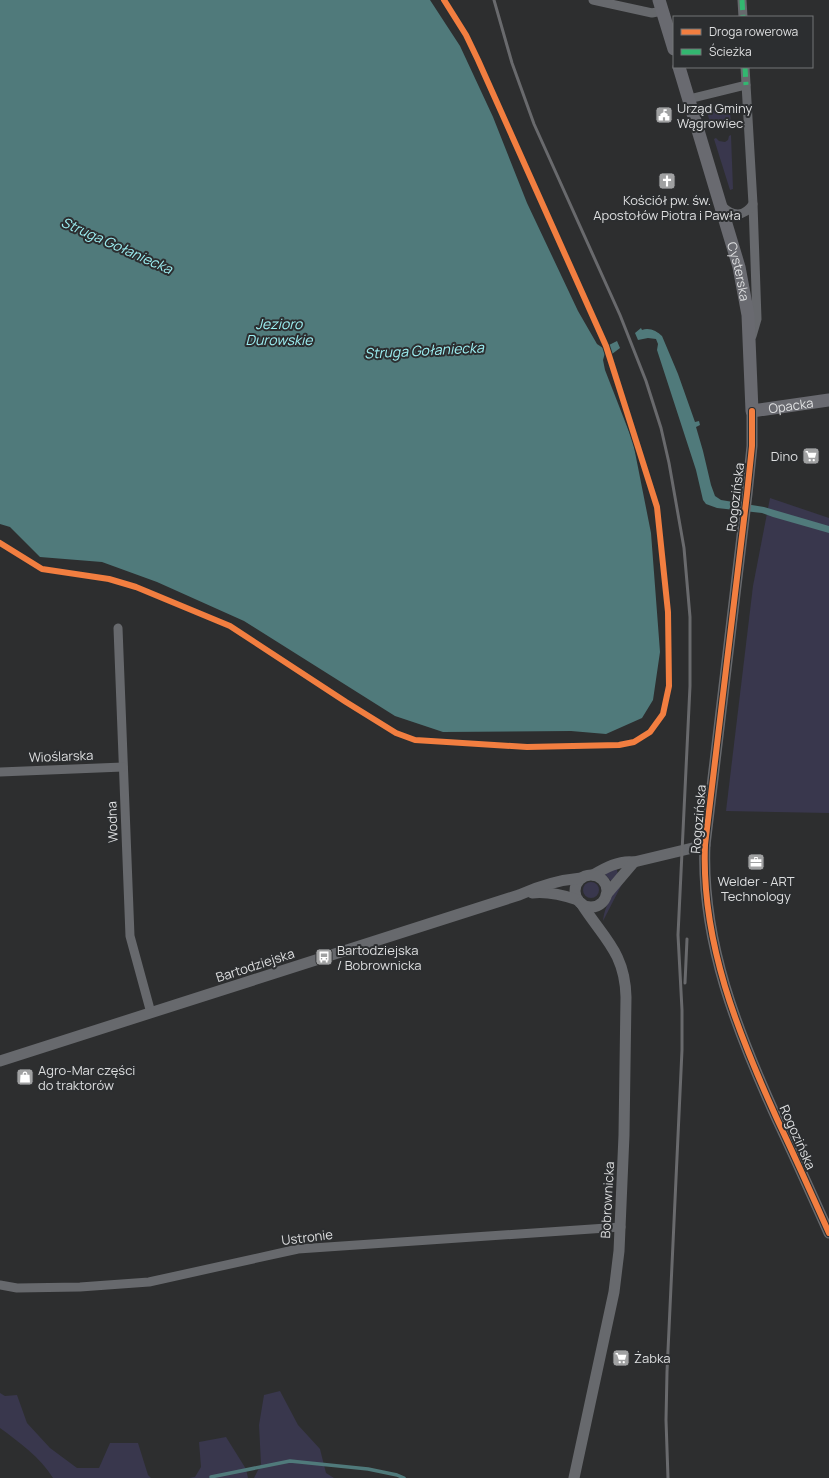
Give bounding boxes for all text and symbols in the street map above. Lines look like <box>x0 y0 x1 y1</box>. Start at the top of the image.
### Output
legend <box>673 16 813 68</box>
text: Droga rowerowa <box>709 23 798 40</box>
text: Ścieżka <box>709 43 752 60</box>
place label: Urząd Gminy Wągrowiec <box>677 99 753 132</box>
public building icon: Urząd Gminy Wągrowiec <box>654 105 674 125</box>
church icon: Kościół pw. św. Apostołów Piotra i Pawła <box>657 171 677 191</box>
place label: Kościół pw. św. Apostołów Piotra i Pawła <box>593 191 741 224</box>
water label: Struga Gołaniecka <box>58 212 177 279</box>
street label: Cysterska <box>723 239 754 303</box>
water label: Jezioro Durowskie <box>246 314 313 349</box>
water label: Struga Gołaniecka <box>364 337 485 363</box>
street label: Opacka <box>767 393 815 418</box>
supermarket icon: Dino <box>801 446 821 466</box>
place label: Dino <box>771 447 798 465</box>
street label: Rogozińska <box>722 462 748 532</box>
street label: Wioślarska <box>28 746 94 766</box>
street label: Rogozińska <box>686 784 710 854</box>
street label: Wodna <box>102 801 122 843</box>
office icon: Welder - ART Technology <box>746 852 766 872</box>
place label: Welder - ART Technology <box>718 872 795 905</box>
place label: Bartodziejska / Bobrownicka <box>337 941 422 974</box>
street label: Bartodziejska <box>213 944 297 986</box>
bus stop icon: Bartodziejska / Bobrownicka <box>314 947 334 967</box>
place label: Agro-Mar części do traktorów <box>38 1061 135 1094</box>
shop icon: Agro-Mar części do traktorów <box>15 1067 35 1087</box>
street label: Rogozińska <box>776 1102 820 1172</box>
street label: Bobrownicka <box>596 1161 618 1239</box>
street label: Ustronie <box>280 1225 334 1249</box>
supermarket icon: Żabka <box>611 1348 631 1368</box>
place label: Żabka <box>634 1349 671 1367</box>

